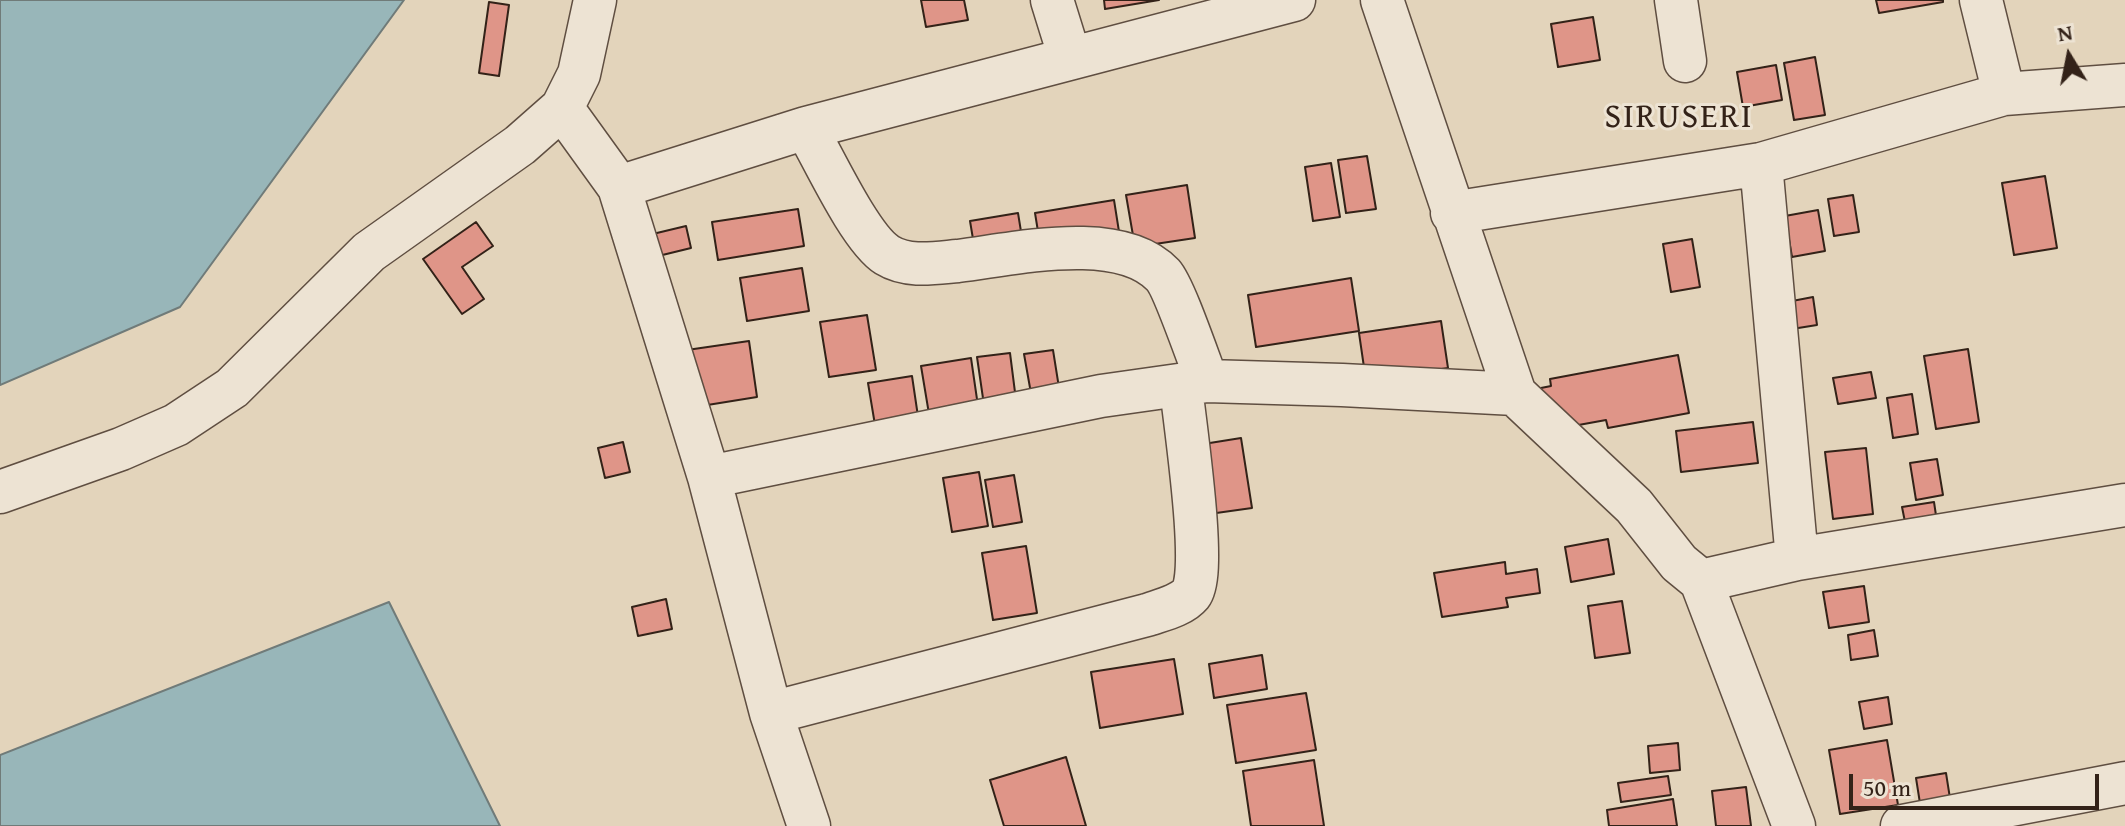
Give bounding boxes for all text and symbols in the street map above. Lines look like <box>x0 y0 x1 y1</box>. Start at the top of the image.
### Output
text: N <box>2055 15 2075 49</box>
north arrow <box>2029 16 2109 96</box>
district label: SIRUSERI <box>1605 98 1753 138</box>
scale bar <box>1853 758 2103 808</box>
text: 50 m <box>1863 770 1911 805</box>

